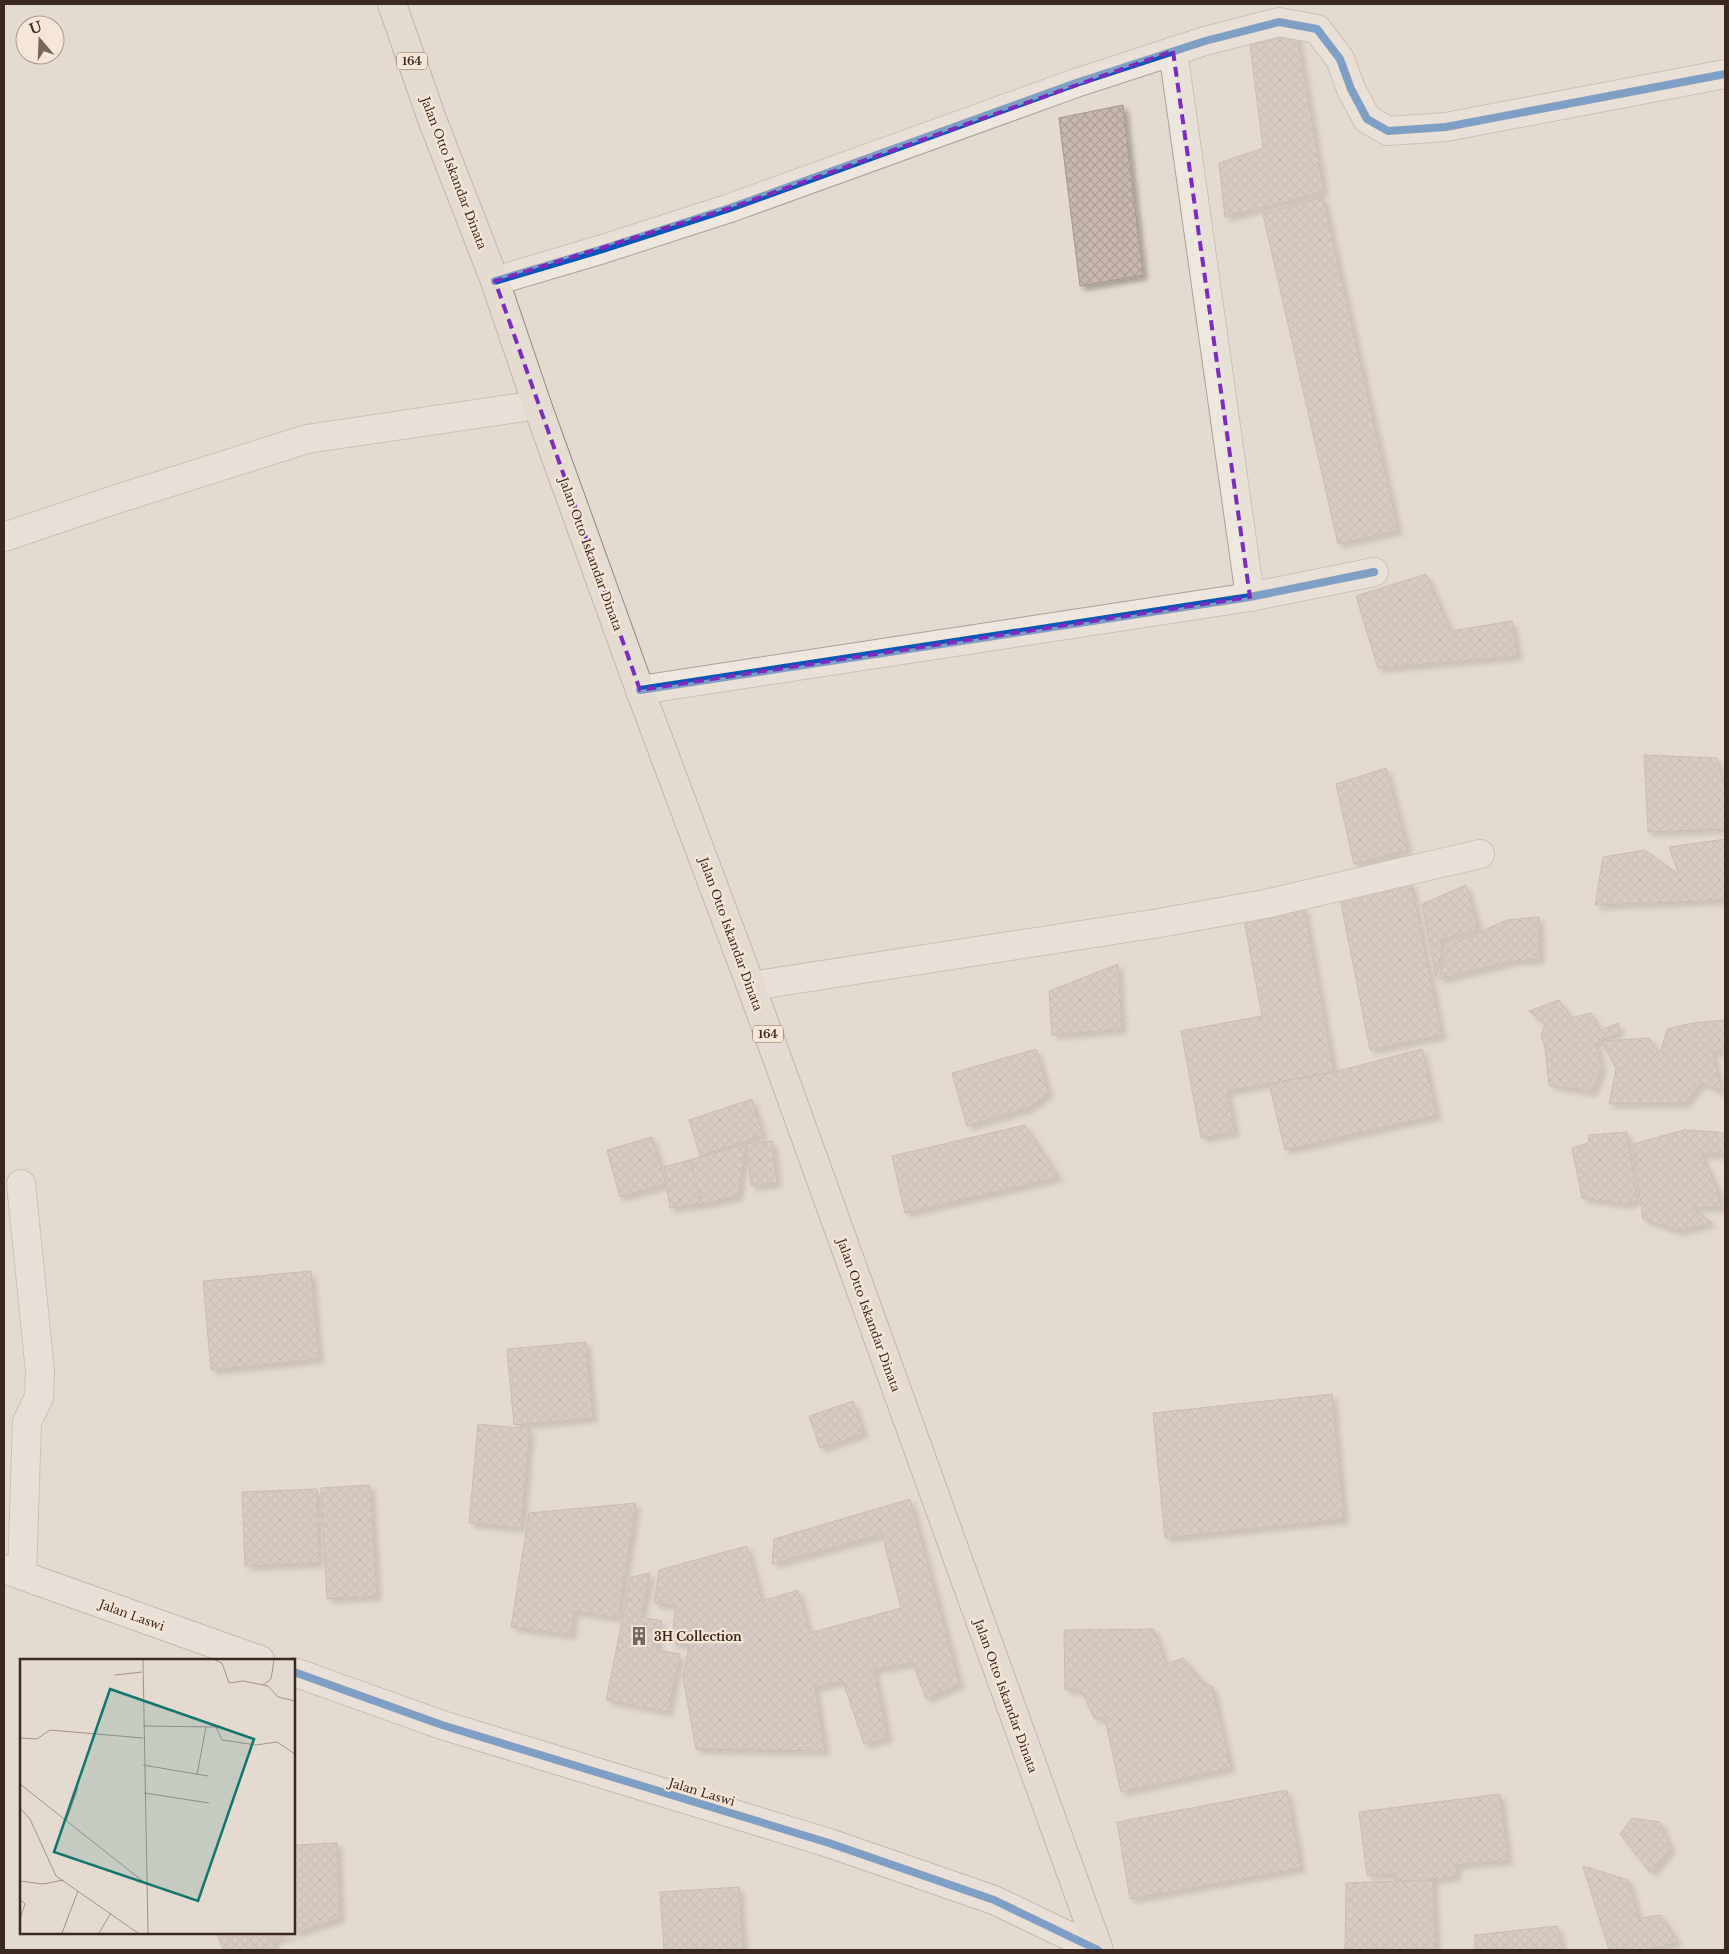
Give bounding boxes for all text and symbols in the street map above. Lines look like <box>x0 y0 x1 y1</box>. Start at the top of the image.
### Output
north arrow <box>15 15 65 65</box>
text: U <box>27 17 45 38</box>
road number: 164 <box>397 52 427 70</box>
street label: Jalan Otto Iskandar Dinata <box>417 93 490 252</box>
street label: Jalan Otto Iskandar Dinata <box>556 473 626 633</box>
street label: Jalan Otto Iskandar Dinata <box>696 853 766 1013</box>
road number: 164 <box>753 1026 783 1042</box>
street label: Jalan Otto Iskandar Dinata <box>834 1234 904 1394</box>
street label: Jalan Laswi <box>95 1596 167 1634</box>
street label: Jalan Otto Iskandar Dinata <box>971 1615 1041 1775</box>
building icon: 3H Collection <box>628 1625 650 1647</box>
place label: 3H Collection <box>654 1629 742 1644</box>
inset map <box>20 1659 295 1934</box>
street label: Jalan Laswi <box>665 1774 737 1809</box>

